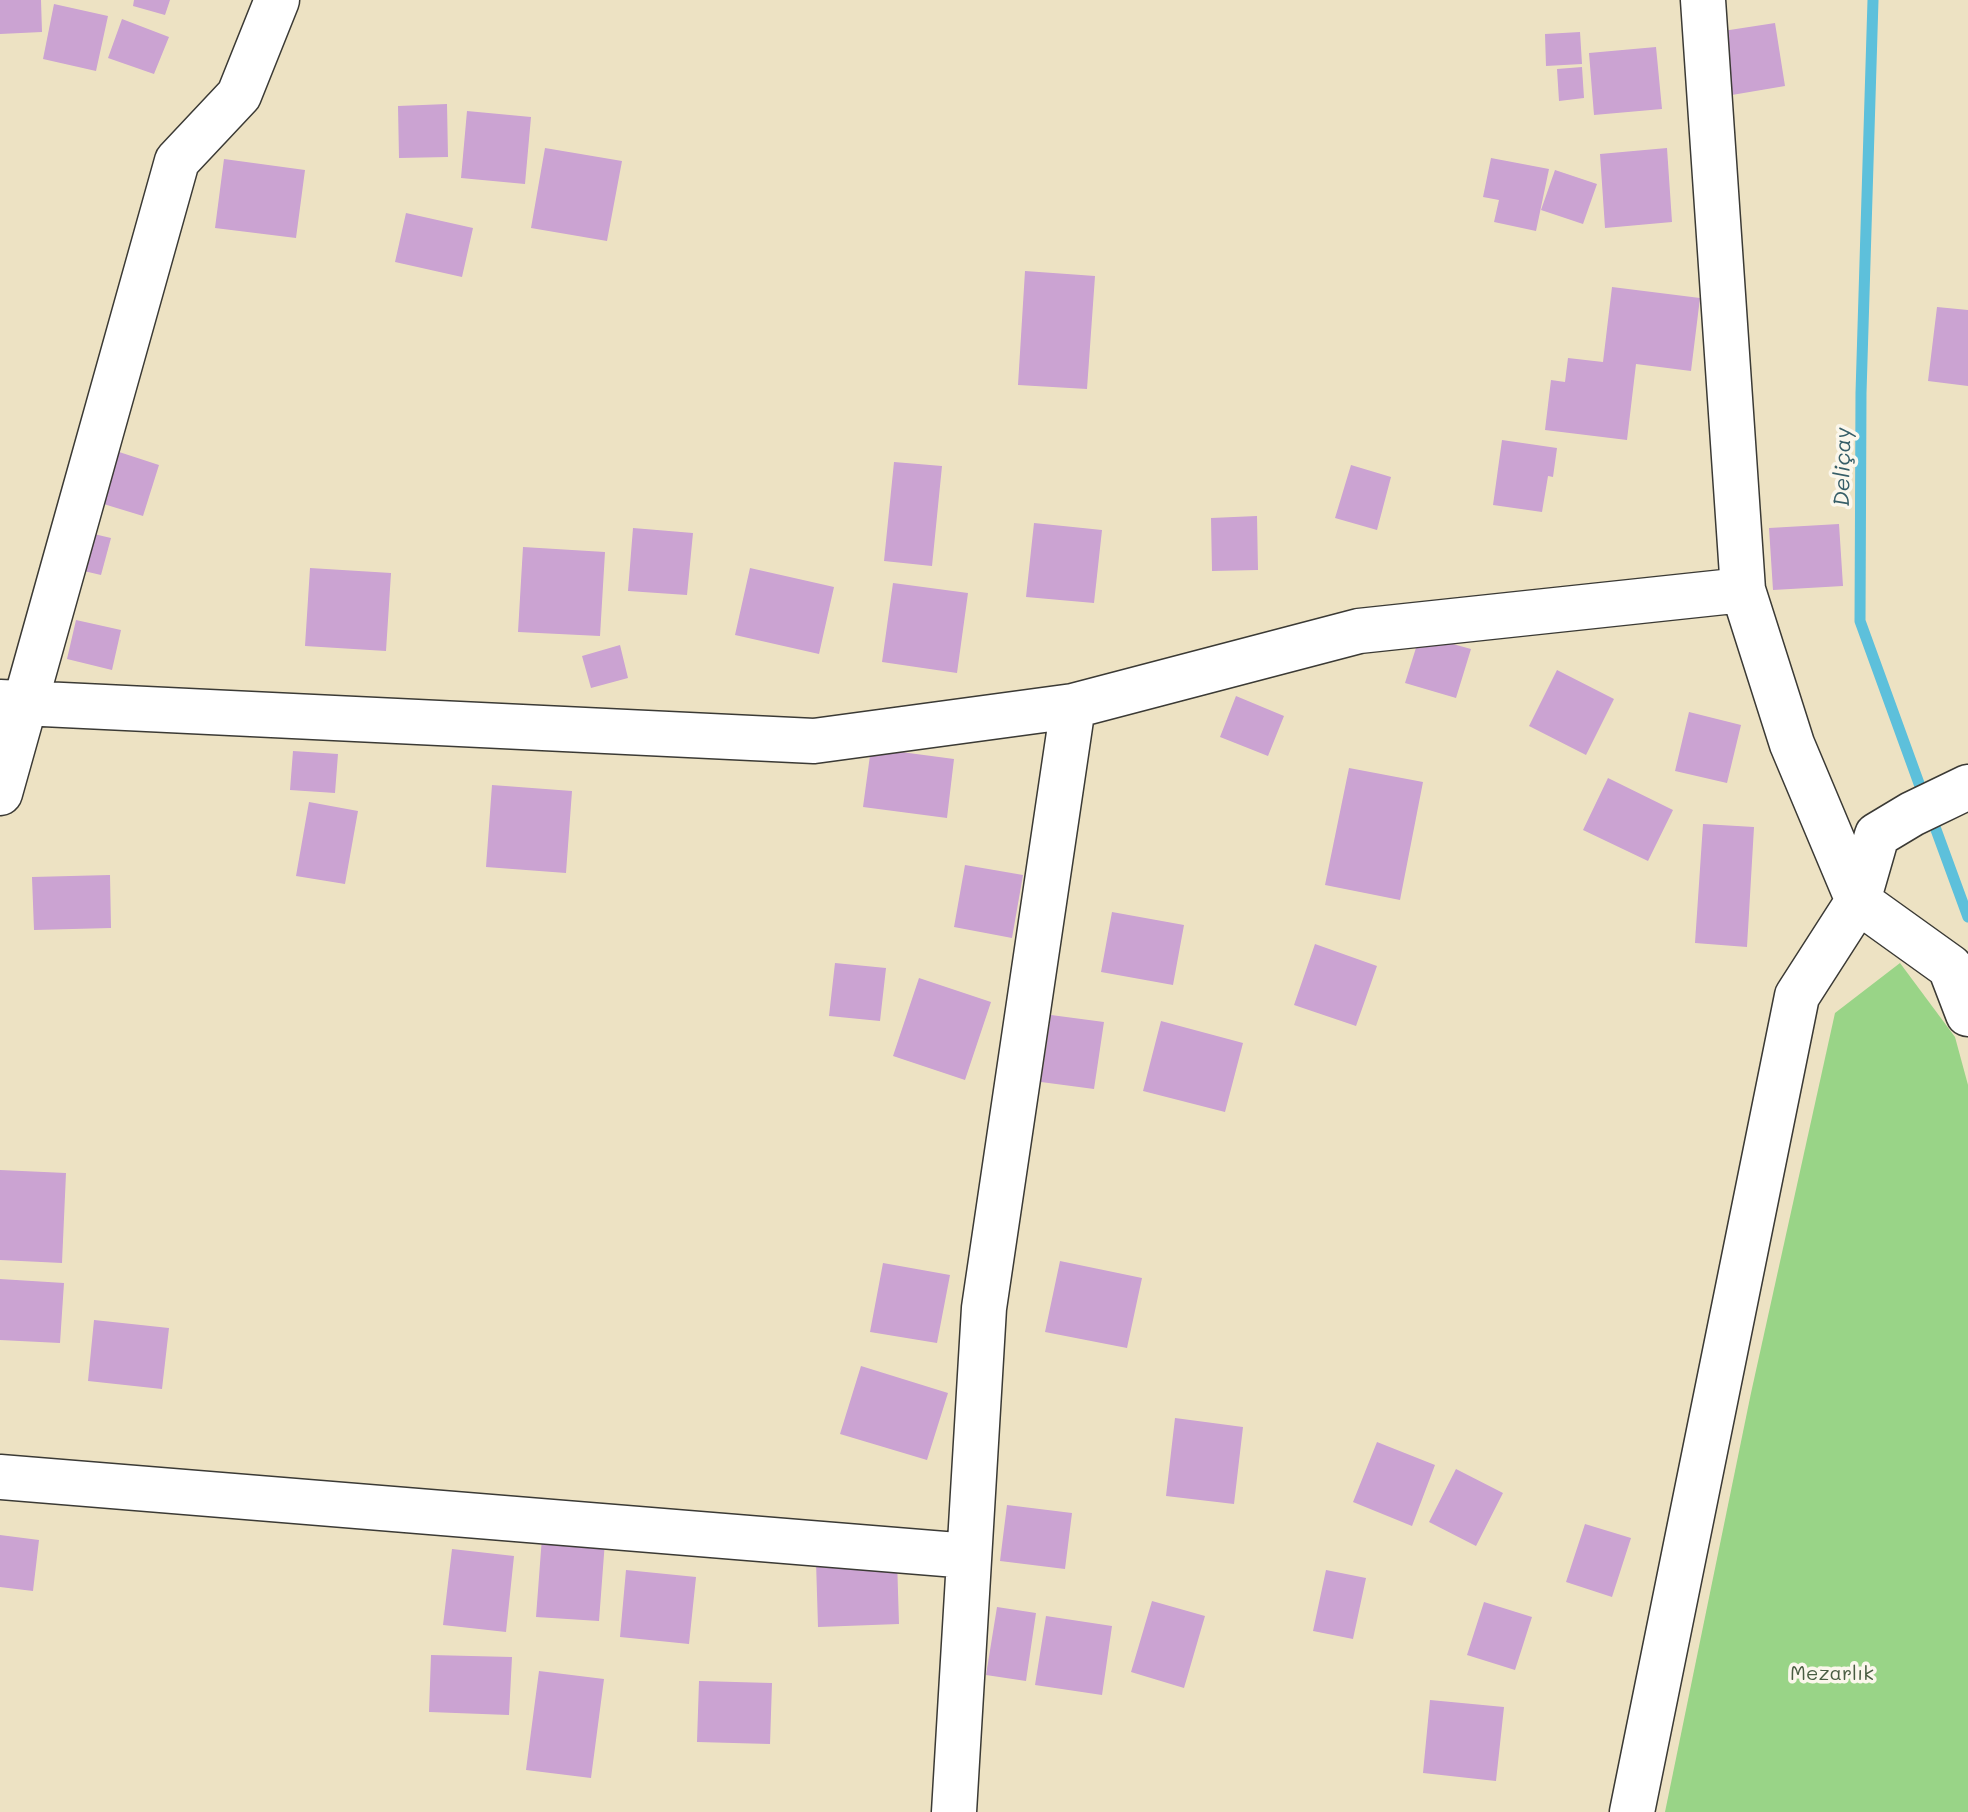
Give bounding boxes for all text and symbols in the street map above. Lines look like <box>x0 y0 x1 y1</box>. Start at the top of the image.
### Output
water label: Deliçay <box>1829 427 1857 507</box>
park label: Mezarlık <box>1790 1662 1874 1686</box>

